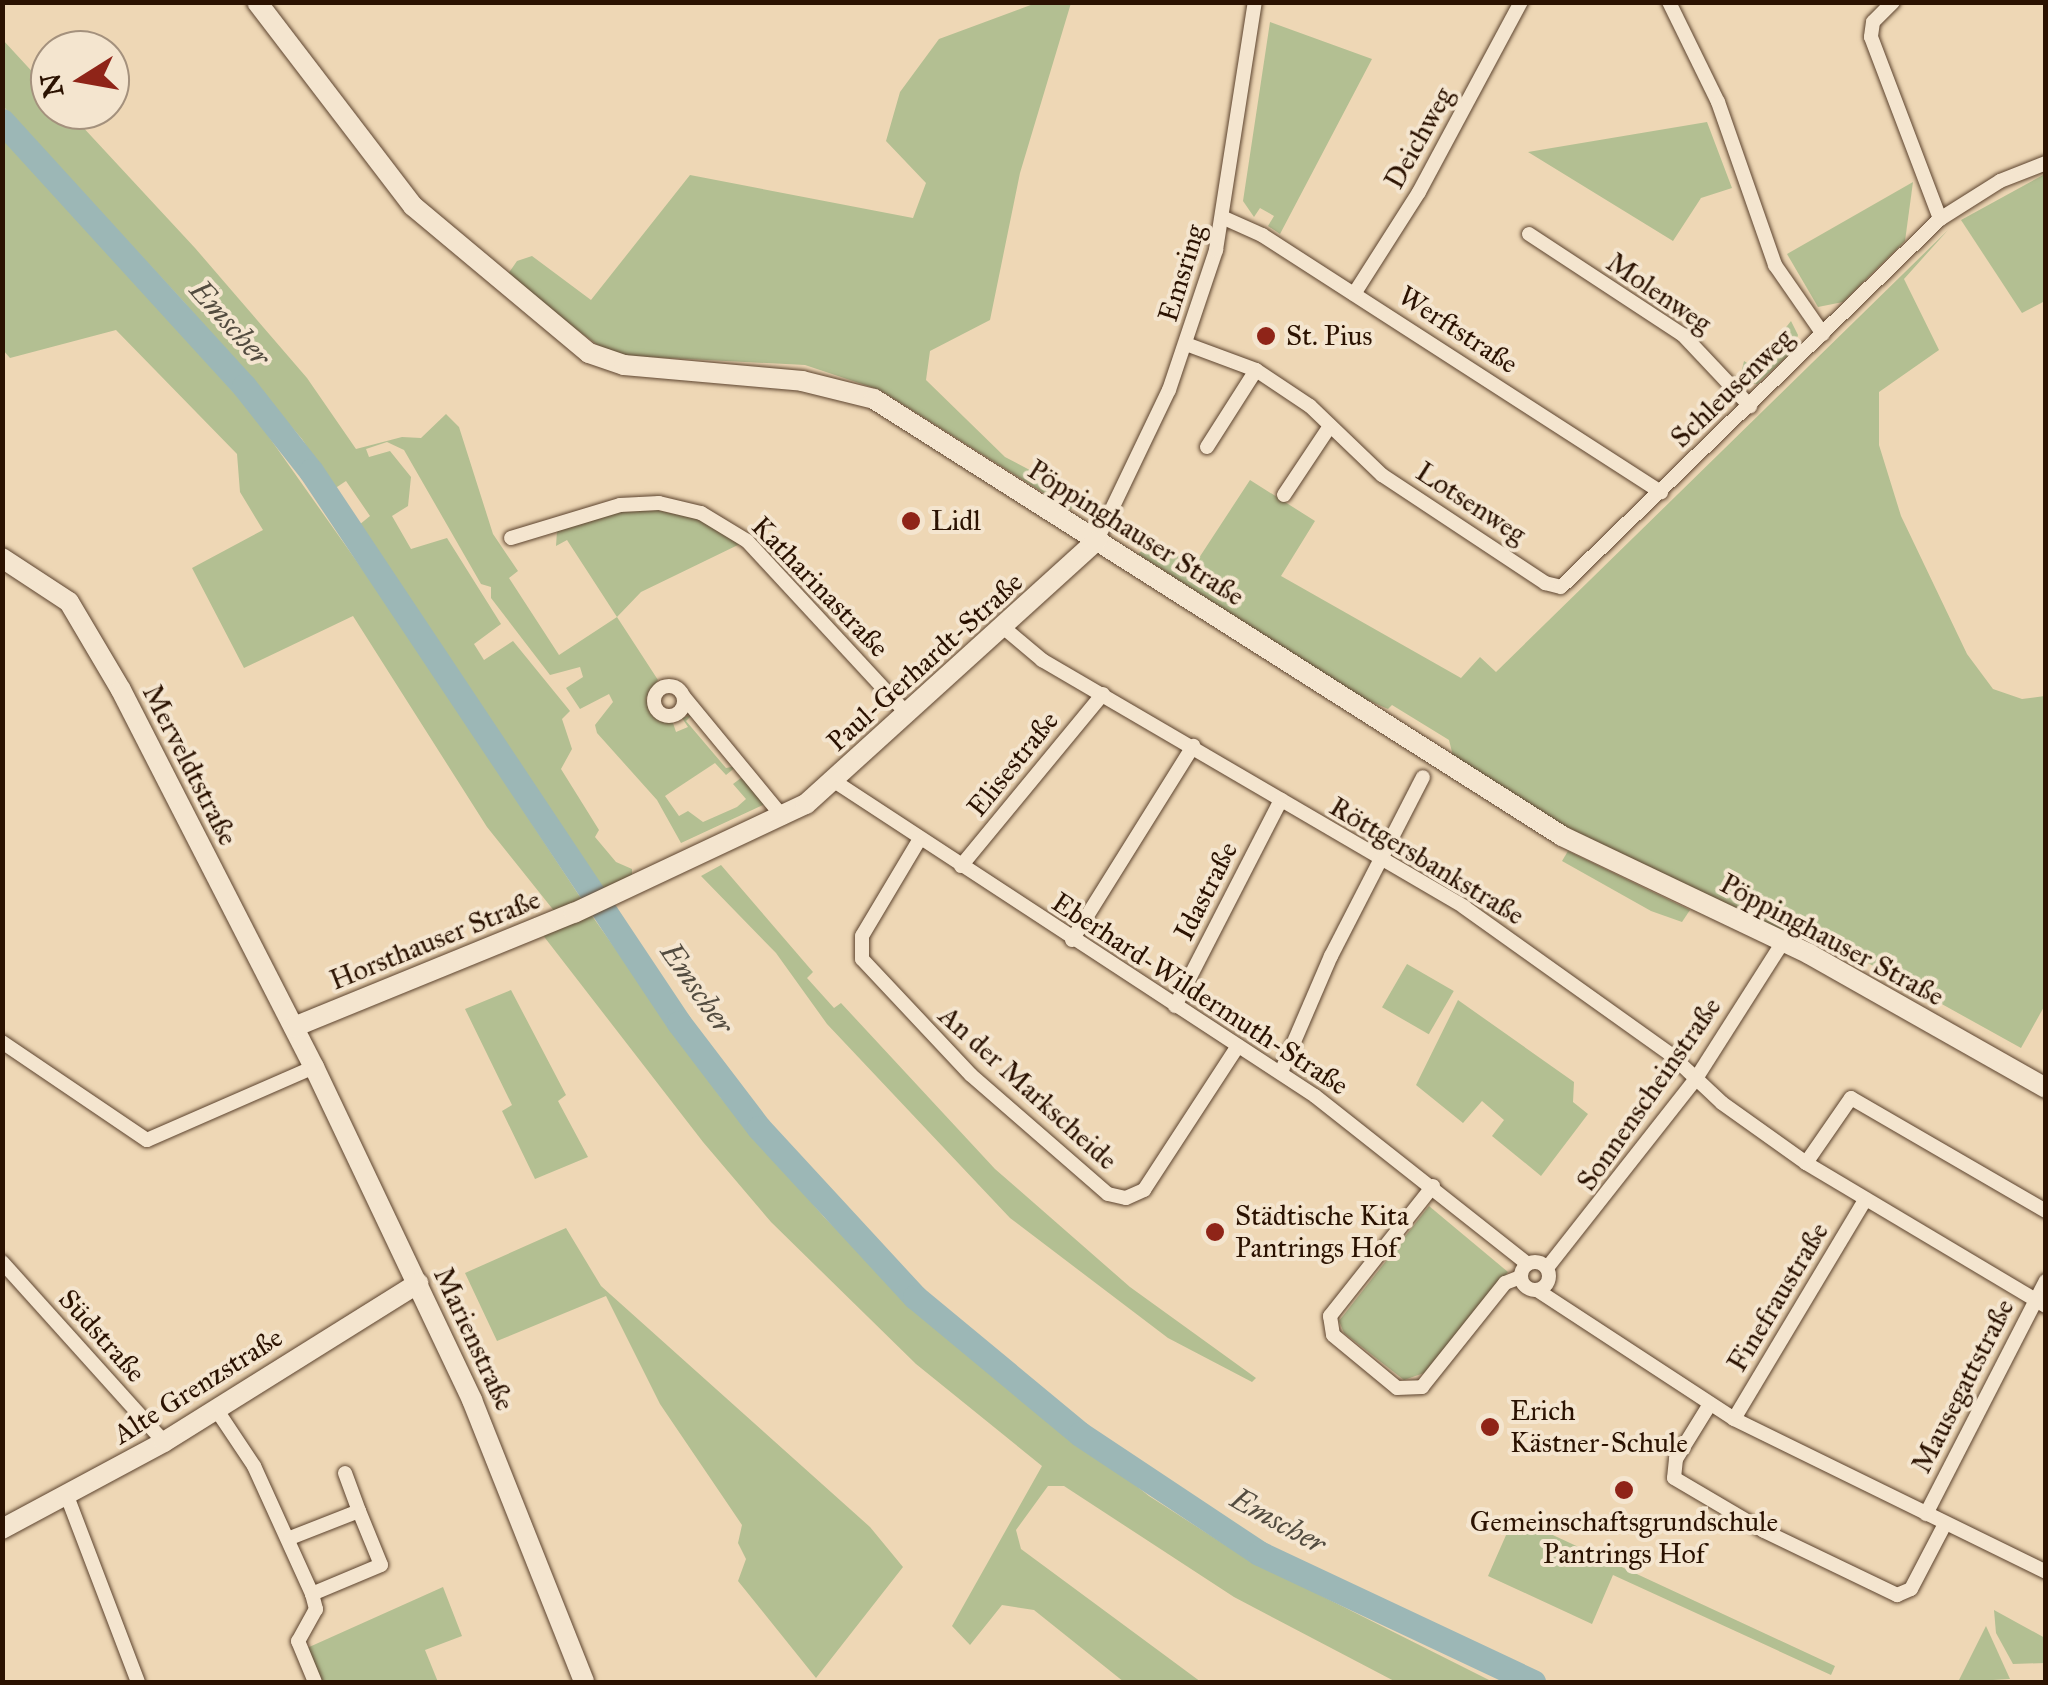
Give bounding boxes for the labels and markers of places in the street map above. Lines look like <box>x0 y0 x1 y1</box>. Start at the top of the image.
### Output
place label: St. Pius <box>1286 319 1373 353</box>
marker: St. Pius <box>1255 325 1277 347</box>
place label: Lidl <box>931 504 981 538</box>
marker: Lidl <box>900 510 922 532</box>
place label: Städtische Kita Pantrings Hof <box>1235 1199 1409 1265</box>
marker: Städtische Kita Pantrings Hof <box>1204 1221 1226 1243</box>
place label: Erich Kästner-Schule <box>1510 1394 1688 1460</box>
marker: Erich Kästner-Schule <box>1479 1416 1501 1438</box>
marker: Gemeinschaftsgrundschule Pantrings Hof <box>1613 1479 1635 1501</box>
place label: Gemeinschaftsgrundschule Pantrings Hof <box>1470 1505 1778 1571</box>

